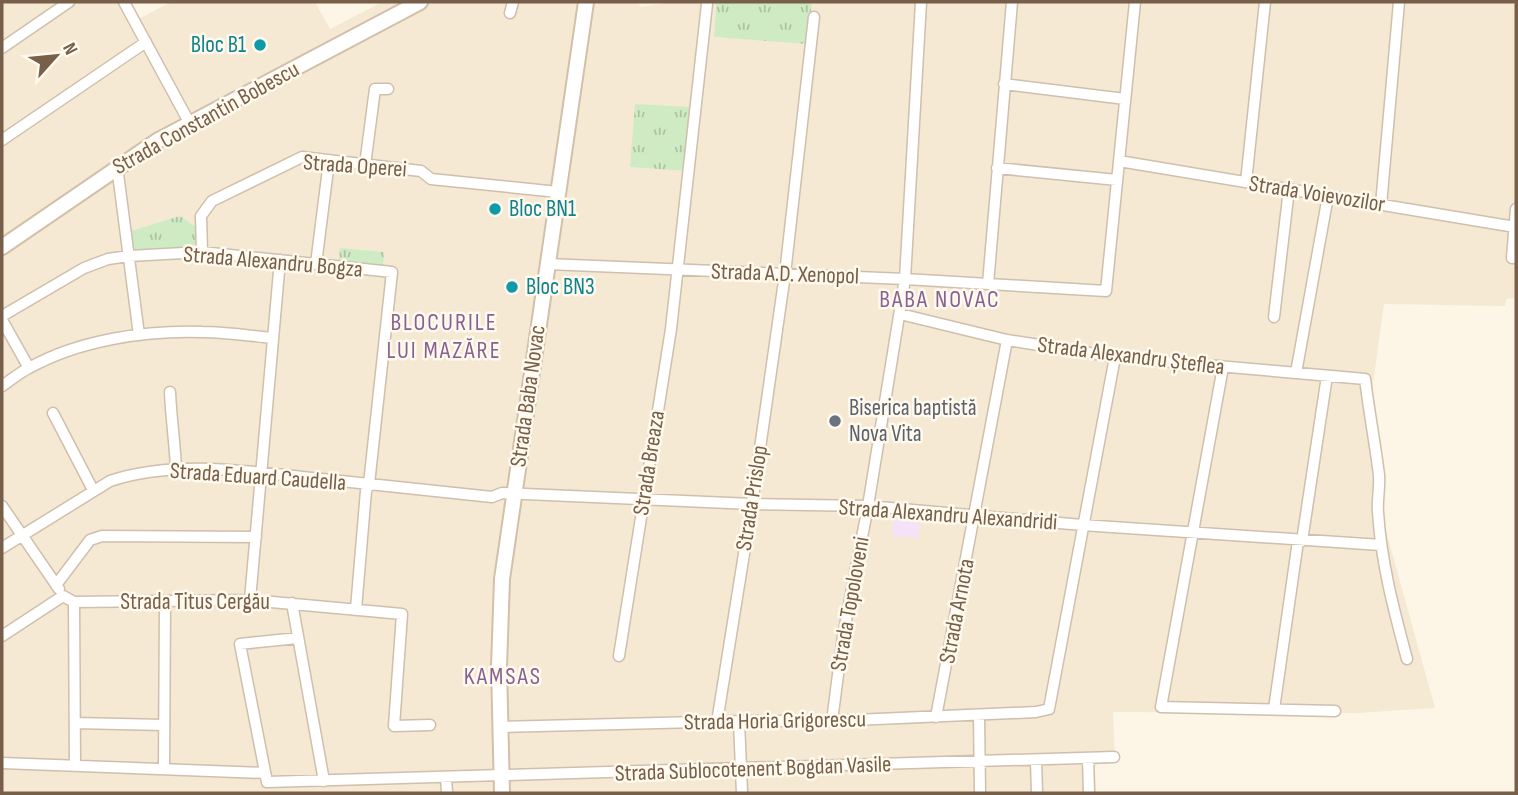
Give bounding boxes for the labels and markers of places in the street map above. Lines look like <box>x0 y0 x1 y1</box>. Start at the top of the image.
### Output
place label: Bloc B1 <box>191 31 246 59</box>
marker: Bloc B1 <box>252 37 268 53</box>
place label: Bloc BN1 <box>509 195 576 223</box>
marker: Bloc BN1 <box>487 201 503 217</box>
place label: Bloc BN3 <box>526 273 595 301</box>
marker: Bloc BN3 <box>504 279 520 295</box>
place label: Biserica baptistă Nova Vita <box>849 394 977 448</box>
marker: Biserica baptistă Nova Vita <box>827 413 843 429</box>

